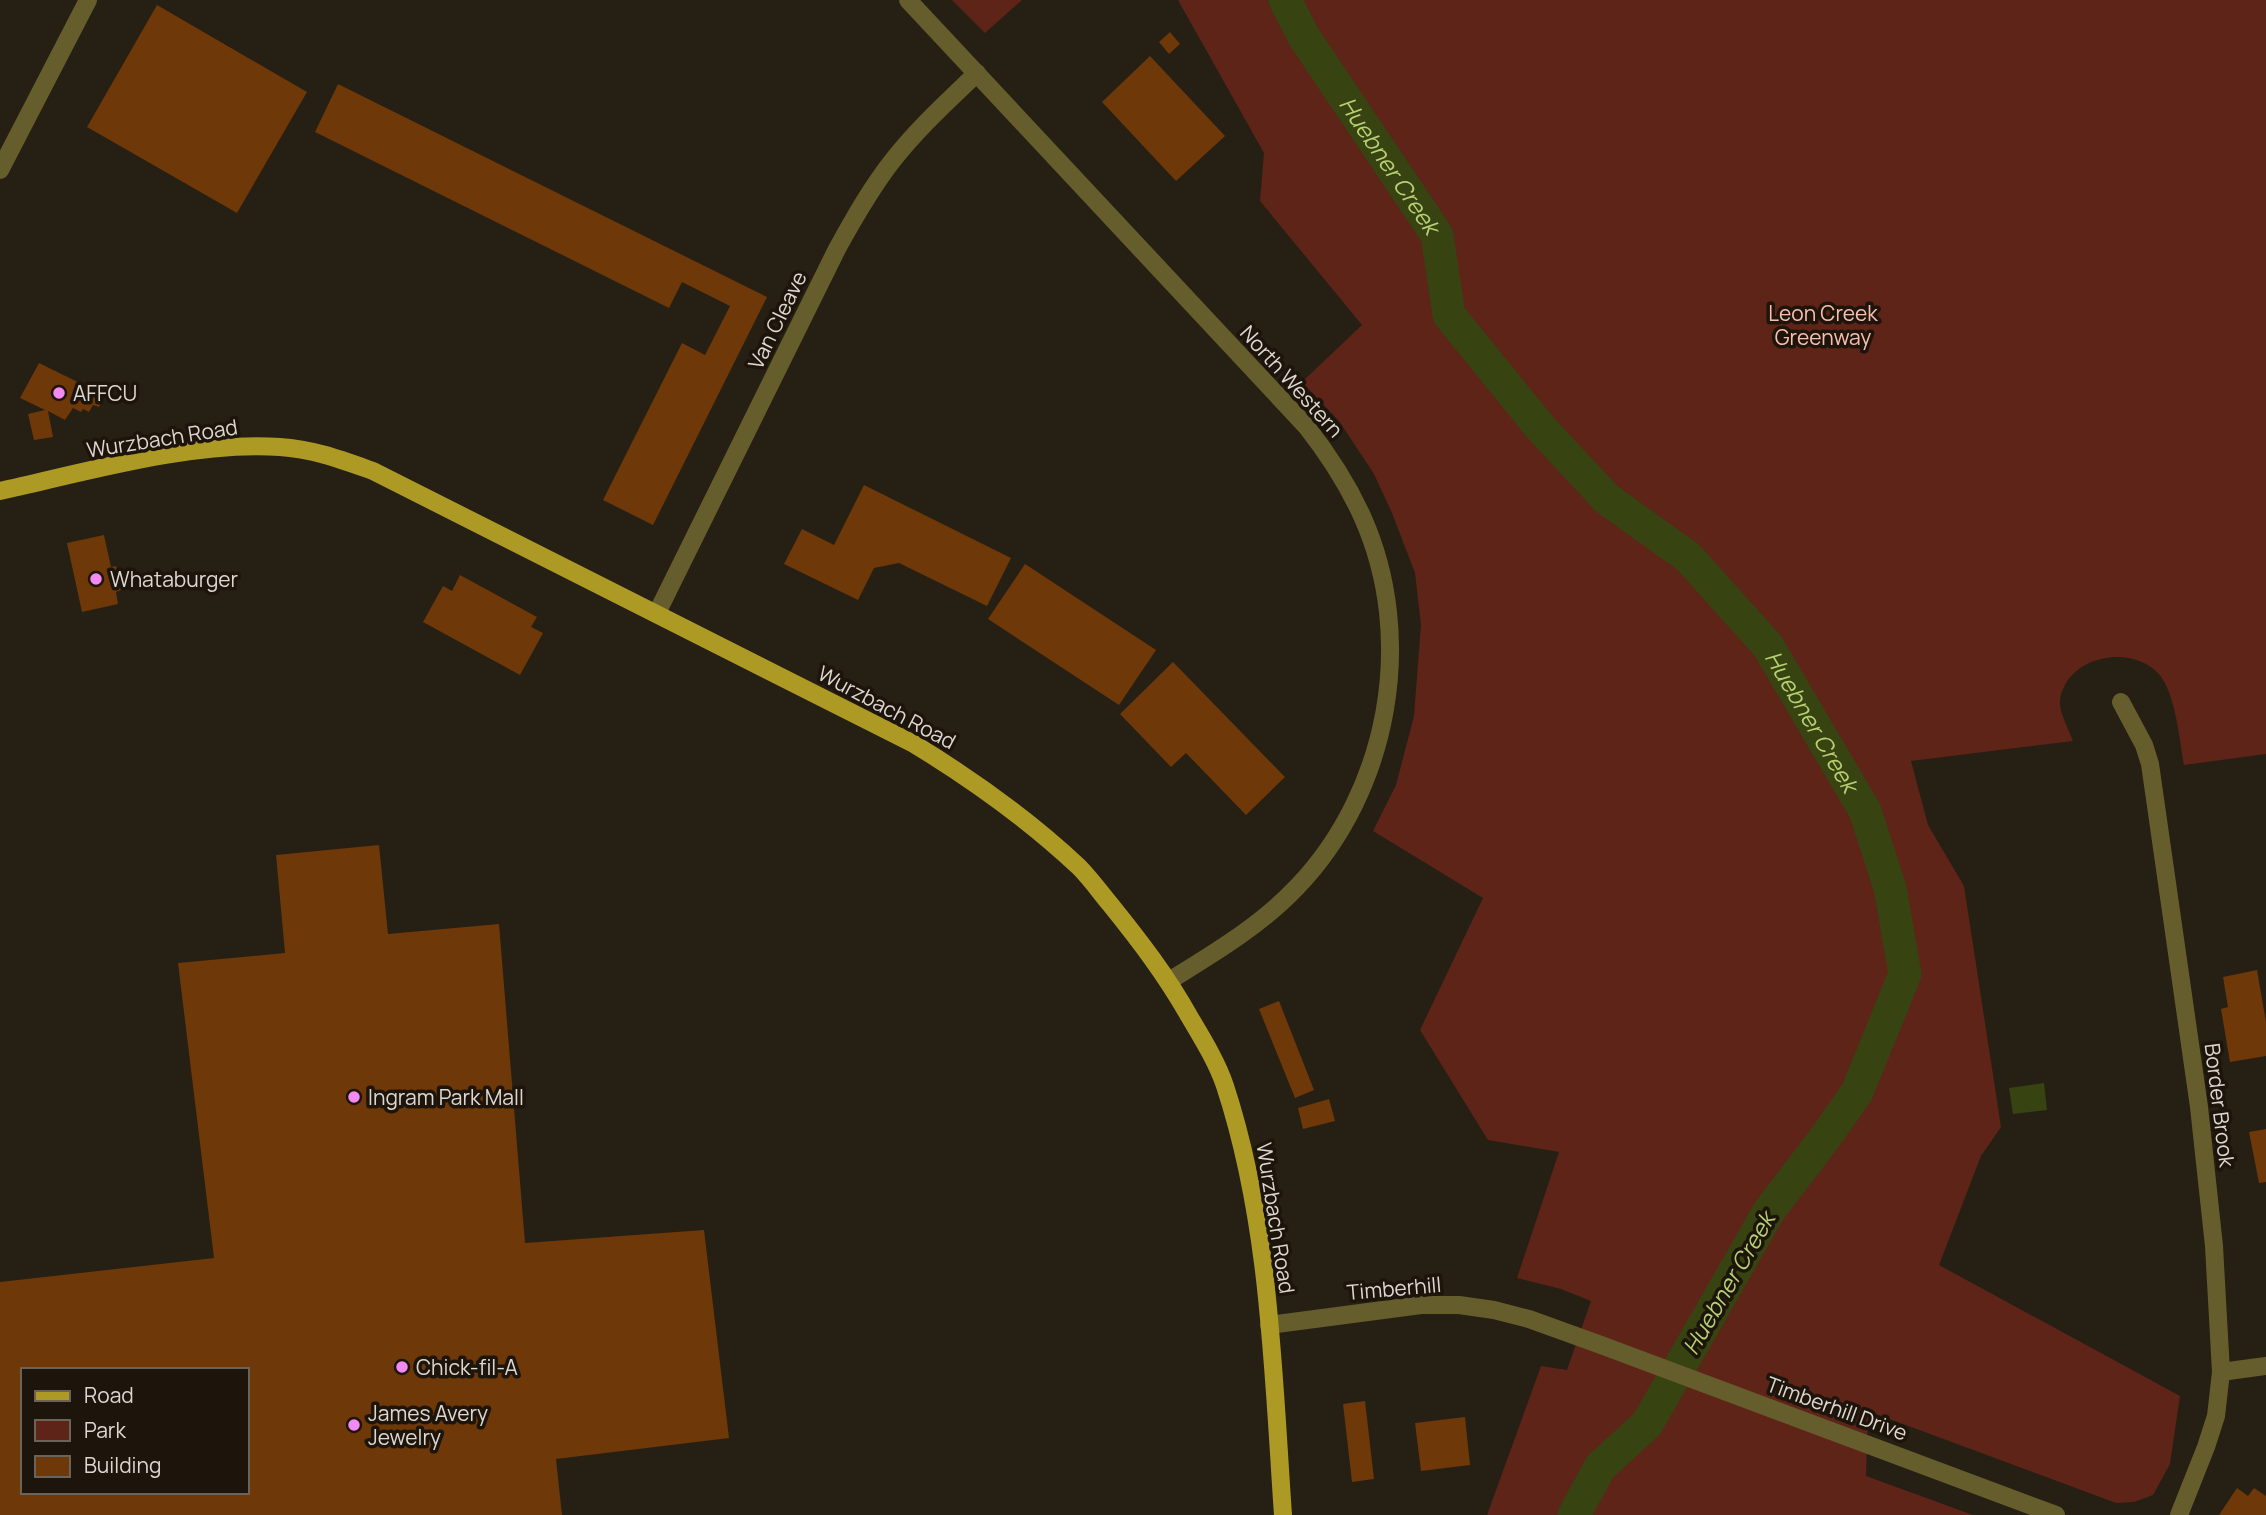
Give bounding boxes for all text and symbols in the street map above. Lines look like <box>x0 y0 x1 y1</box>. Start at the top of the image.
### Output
water label: Huebner Creek <box>1332 90 1450 243</box>
street label: Van Cleave <box>741 266 813 374</box>
park label: Leon Creek Greenway <box>1768 299 1878 351</box>
street label: North Western <box>1234 319 1350 443</box>
place label: AFFCU <box>73 379 137 407</box>
marker: AFFCU <box>51 385 67 401</box>
street label: Wurzbach Road <box>85 412 239 464</box>
place label: Whataburger <box>110 565 239 593</box>
marker: Whataburger <box>88 571 104 587</box>
water label: Huebner Creek <box>1758 644 1868 801</box>
street label: Wurzbach Road <box>813 659 961 755</box>
street label: Border Brook <box>2199 1041 2242 1169</box>
place label: Ingram Park Mall <box>368 1083 524 1111</box>
marker: Ingram Park Mall <box>346 1089 362 1105</box>
street label: Wurzbach Road <box>1250 1141 1302 1295</box>
water label: Huebner Creek <box>1674 1203 1783 1360</box>
street label: Timberhill <box>1346 1270 1442 1306</box>
place label: Chick-fil-A <box>416 1353 518 1381</box>
marker: Chick-fil-A <box>394 1359 410 1375</box>
legend <box>21 1368 248 1494</box>
street label: Timberhill Drive <box>1763 1370 1911 1446</box>
text: Road <box>84 1381 134 1409</box>
place label: James Avery Jewelry <box>368 1399 488 1451</box>
text: Park <box>84 1416 126 1444</box>
marker: James Avery Jewelry <box>346 1417 362 1433</box>
text: Building <box>84 1451 161 1479</box>

